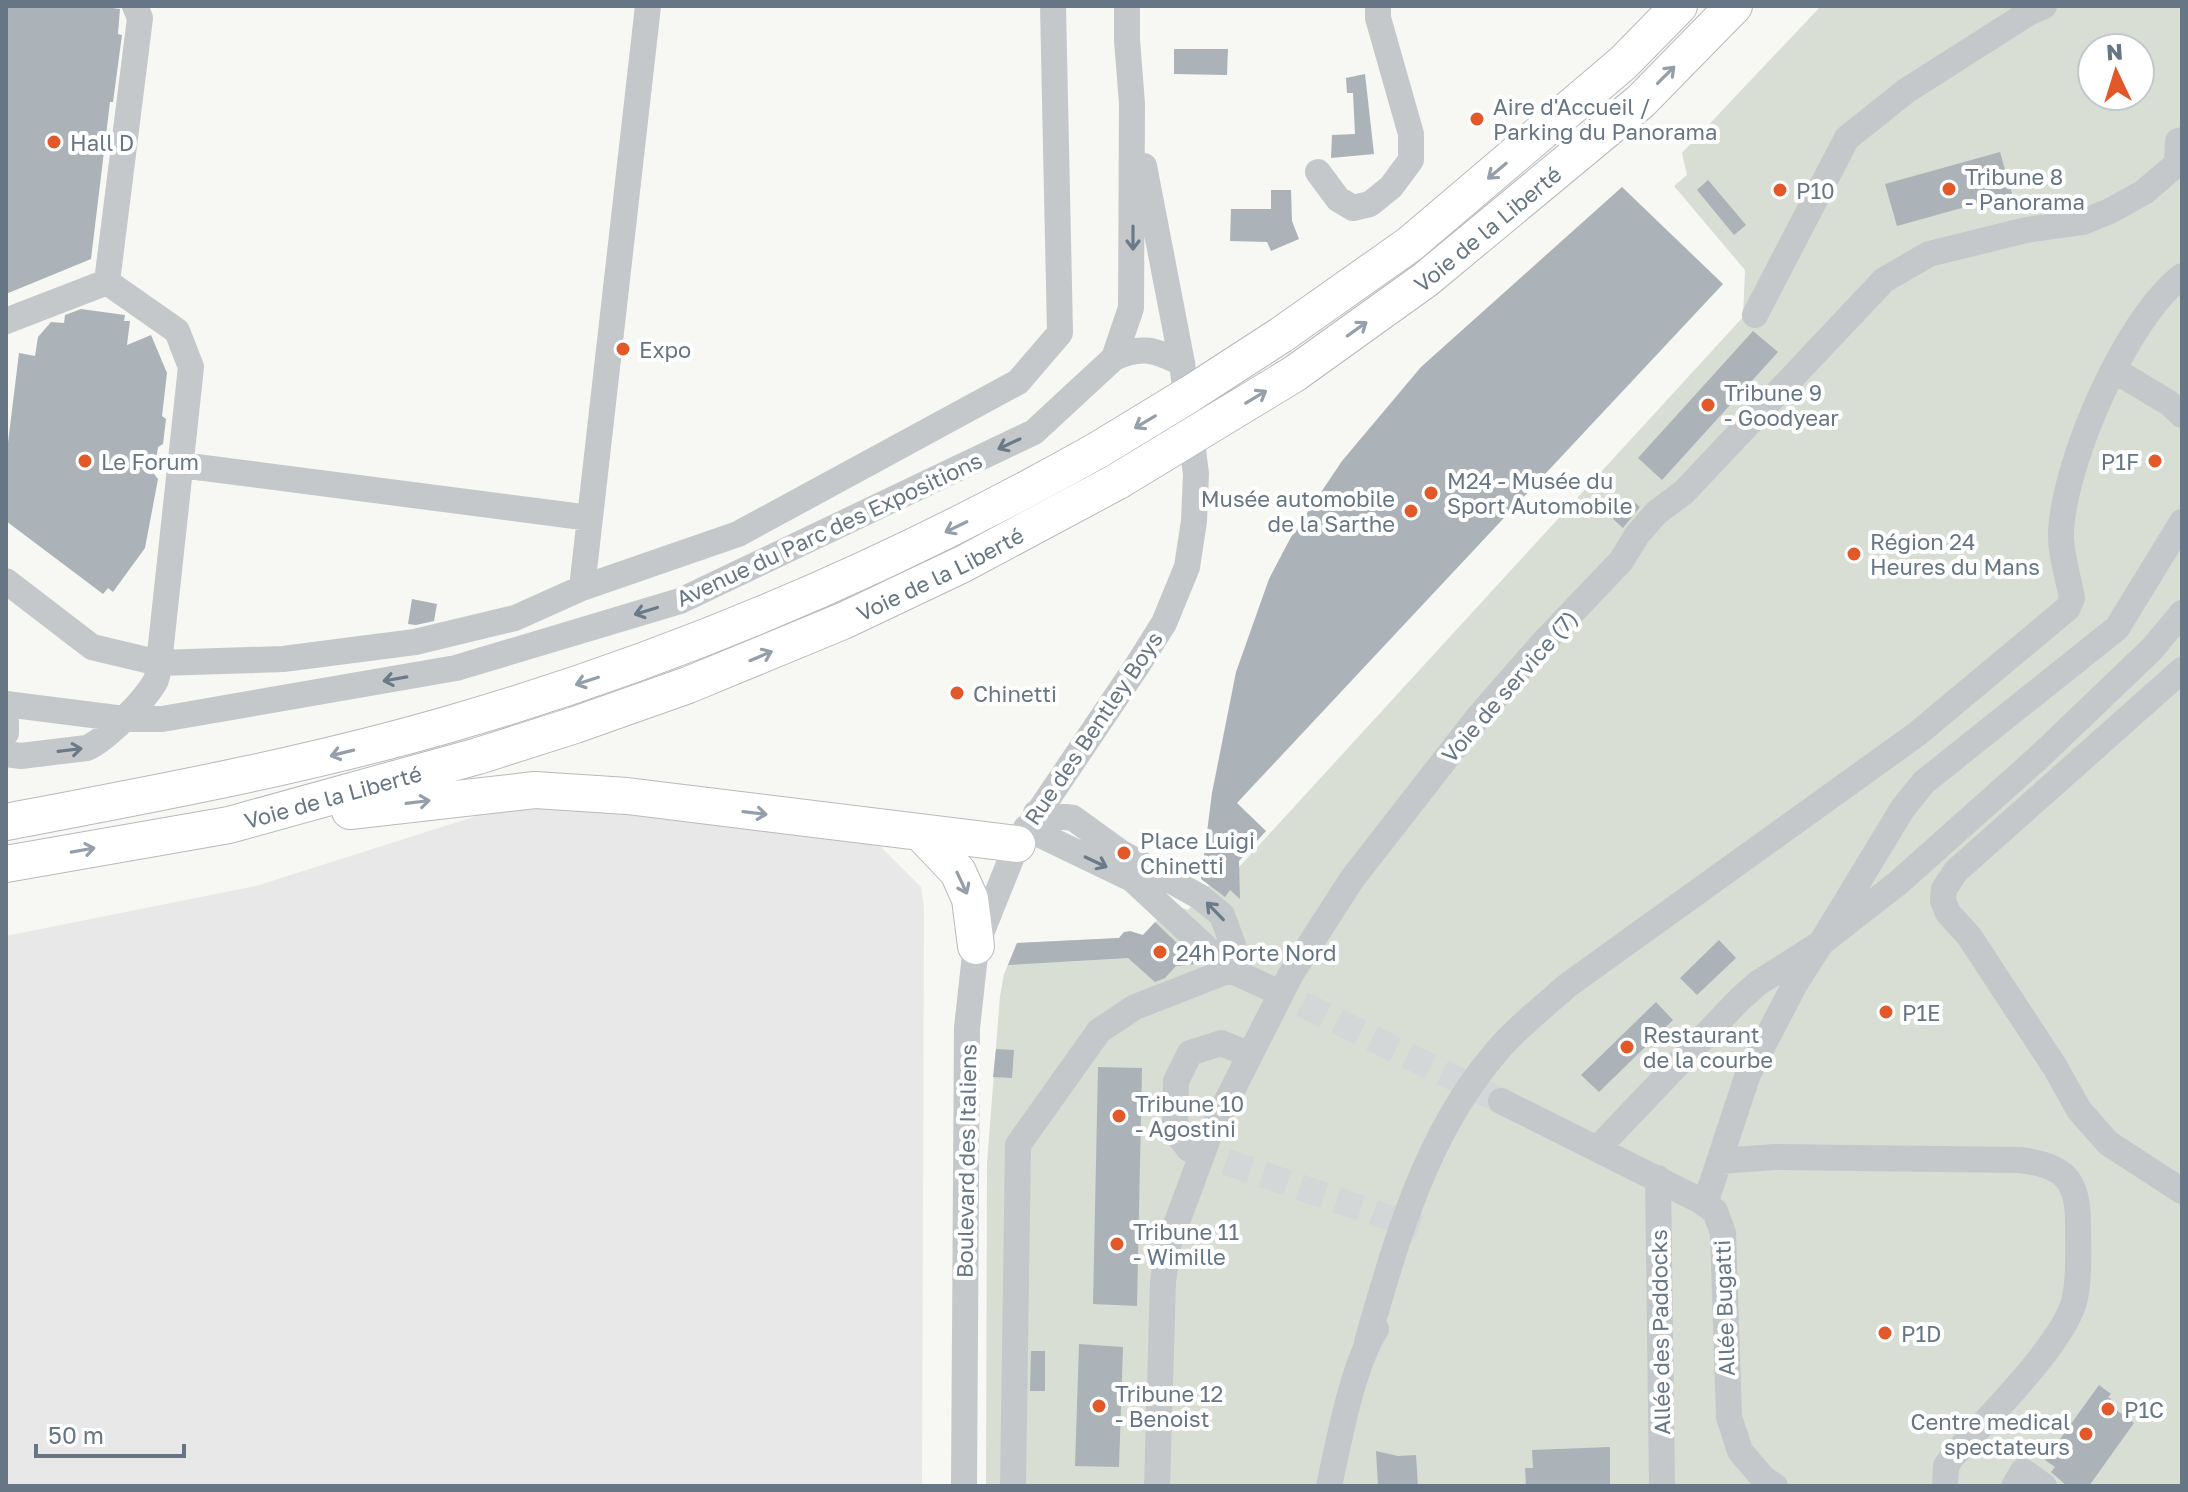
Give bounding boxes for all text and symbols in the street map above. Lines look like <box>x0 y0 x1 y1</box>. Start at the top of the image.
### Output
north arrow <box>2076 32 2156 112</box>
text: N <box>2105 37 2124 66</box>
one-way arrow <box>1656 66 1675 85</box>
place label: Aire d'Accueil / Parking du Panorama <box>1493 93 1717 145</box>
marker: Aire d'Accueil / Parking du Panorama <box>1468 110 1486 128</box>
place label: Hall D <box>70 129 134 156</box>
marker: Hall D <box>45 133 63 151</box>
street label: Voie de la Liberté <box>1408 160 1566 297</box>
one-way arrow <box>1487 161 1507 179</box>
place label: Tribune 8 - Panorama <box>1965 163 2085 215</box>
place label: P10 <box>1796 177 1835 204</box>
marker: Tribune 8 - Panorama <box>1940 180 1958 198</box>
marker: P10 <box>1771 181 1789 199</box>
one-way arrow <box>1125 224 1141 251</box>
one-way arrow <box>1346 321 1368 337</box>
place label: Expo <box>639 336 691 363</box>
marker: Expo <box>614 340 632 358</box>
place label: Tribune 9 - Goodyear <box>1724 379 1839 431</box>
one-way arrow <box>1244 389 1267 405</box>
marker: Tribune 9 - Goodyear <box>1699 396 1717 414</box>
one-way arrow <box>1134 414 1157 430</box>
one-way arrow <box>997 437 1021 452</box>
street label: Avenue du Parc des Expositions <box>672 446 986 612</box>
place label: Le Forum <box>101 448 199 475</box>
place label: P1F <box>2101 448 2139 475</box>
marker: Le Forum <box>76 452 94 470</box>
marker: P1F <box>2146 452 2164 470</box>
place label: M24 - Musée du Sport Automobile <box>1447 467 1632 519</box>
marker: M24 - Musée du Sport Automobile <box>1422 484 1440 502</box>
place label: Musée automobile de la Sarthe <box>1201 485 1395 537</box>
marker: Musée automobile de la Sarthe <box>1402 502 1420 520</box>
one-way arrow <box>944 520 968 535</box>
street label: Voie de la Liberté <box>852 521 1028 626</box>
place label: Région 24 Heures du Mans <box>1870 528 2040 580</box>
marker: Région 24 Heures du Mans <box>1845 545 1863 563</box>
one-way arrow <box>633 604 659 619</box>
street label: Voie de service (7) <box>1435 604 1583 768</box>
street label: Rue des Bentley Boys <box>1018 626 1168 830</box>
one-way arrow <box>748 648 773 662</box>
one-way arrow <box>383 672 408 687</box>
one-way arrow <box>574 674 599 689</box>
place label: Chinetti <box>973 680 1057 707</box>
marker: Chinetti <box>948 684 966 702</box>
one-way arrow <box>56 743 83 758</box>
one-way arrow <box>329 746 355 761</box>
street label: Voie de la Liberté <box>241 759 424 834</box>
one-way arrow <box>404 795 431 810</box>
one-way arrow <box>741 805 768 820</box>
place label: Place Luigi Chinetti <box>1140 827 1255 879</box>
one-way arrow <box>70 841 95 856</box>
marker: Place Luigi Chinetti <box>1115 844 1133 862</box>
one-way arrow <box>1084 855 1108 870</box>
one-way arrow <box>956 870 971 895</box>
one-way arrow <box>1205 901 1224 921</box>
place label: 24h Porte Nord <box>1176 939 1337 966</box>
marker: 24h Porte Nord <box>1151 943 1169 961</box>
place label: P1E <box>1902 999 1941 1026</box>
marker: P1E <box>1877 1003 1895 1021</box>
place label: Restaurant de la courbe <box>1643 1021 1773 1073</box>
marker: Restaurant de la courbe <box>1618 1038 1636 1056</box>
street label: Boulevard des Italiens <box>950 1044 982 1278</box>
place label: Tribune 10 - Agostini <box>1135 1090 1244 1142</box>
marker: Tribune 10 - Agostini <box>1110 1107 1128 1125</box>
place label: Tribune 11 - Wimille <box>1133 1218 1239 1270</box>
street label: Allée des Paddocks <box>1645 1229 1675 1435</box>
marker: Tribune 11 - Wimille <box>1108 1235 1126 1253</box>
street label: Allée Bugatti <box>1708 1239 1740 1377</box>
place label: P1D <box>1901 1320 1941 1347</box>
marker: P1D <box>1876 1324 1894 1342</box>
place label: Tribune 12 - Benoist <box>1115 1380 1223 1432</box>
place label: P1C <box>2124 1396 2164 1423</box>
marker: Tribune 12 - Benoist <box>1090 1397 1108 1415</box>
marker: P1C <box>2099 1400 2117 1418</box>
scale bar <box>36 1408 184 1458</box>
place label: Centre medical spectateurs <box>1910 1408 2070 1460</box>
text: 50 m <box>48 1420 104 1449</box>
marker: Centre medical spectateurs <box>2077 1425 2095 1443</box>

